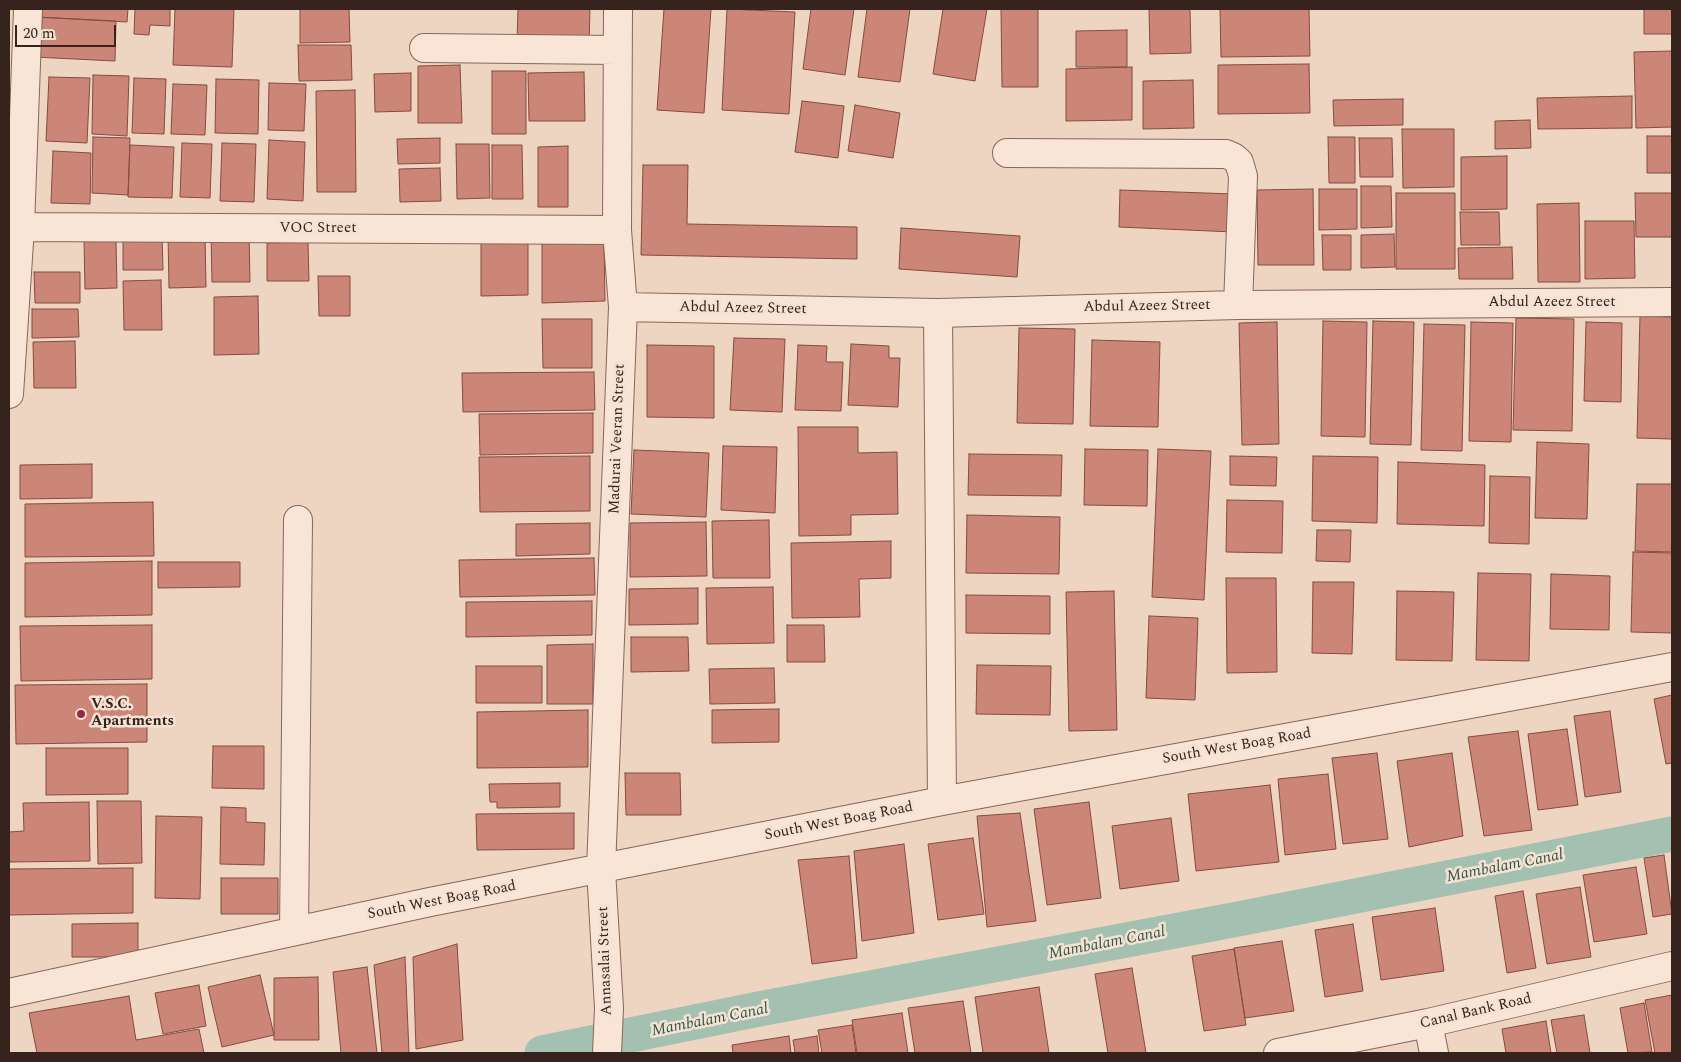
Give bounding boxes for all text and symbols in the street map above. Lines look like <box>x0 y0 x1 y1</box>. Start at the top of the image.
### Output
scale bar <box>18 15 119 47</box>
text: 20 m <box>23 22 55 45</box>
street label: VOC Street <box>280 220 356 238</box>
street label: Abdul Azeez Street <box>1488 294 1616 312</box>
street label: Abdul Azeez Street <box>1083 297 1211 317</box>
street label: Abdul Azeez Street <box>679 299 807 319</box>
street label: Madurai Veeran Street <box>606 363 630 515</box>
place label: V.S.C. Apartments <box>91 696 174 731</box>
marker: V.S.C. Apartments <box>75 708 87 720</box>
street label: South West Boag Road <box>1161 725 1313 769</box>
street label: South West Boag Road <box>763 799 915 845</box>
water label: Mambalam Canal <box>1445 846 1565 888</box>
street label: South West Boag Road <box>366 878 518 924</box>
street label: Annasalai Street <box>595 906 617 1016</box>
water label: Mambalam Canal <box>1047 923 1167 965</box>
street label: Canal Bank Road <box>1418 990 1534 1034</box>
water label: Mambalam Canal <box>650 1000 770 1042</box>

